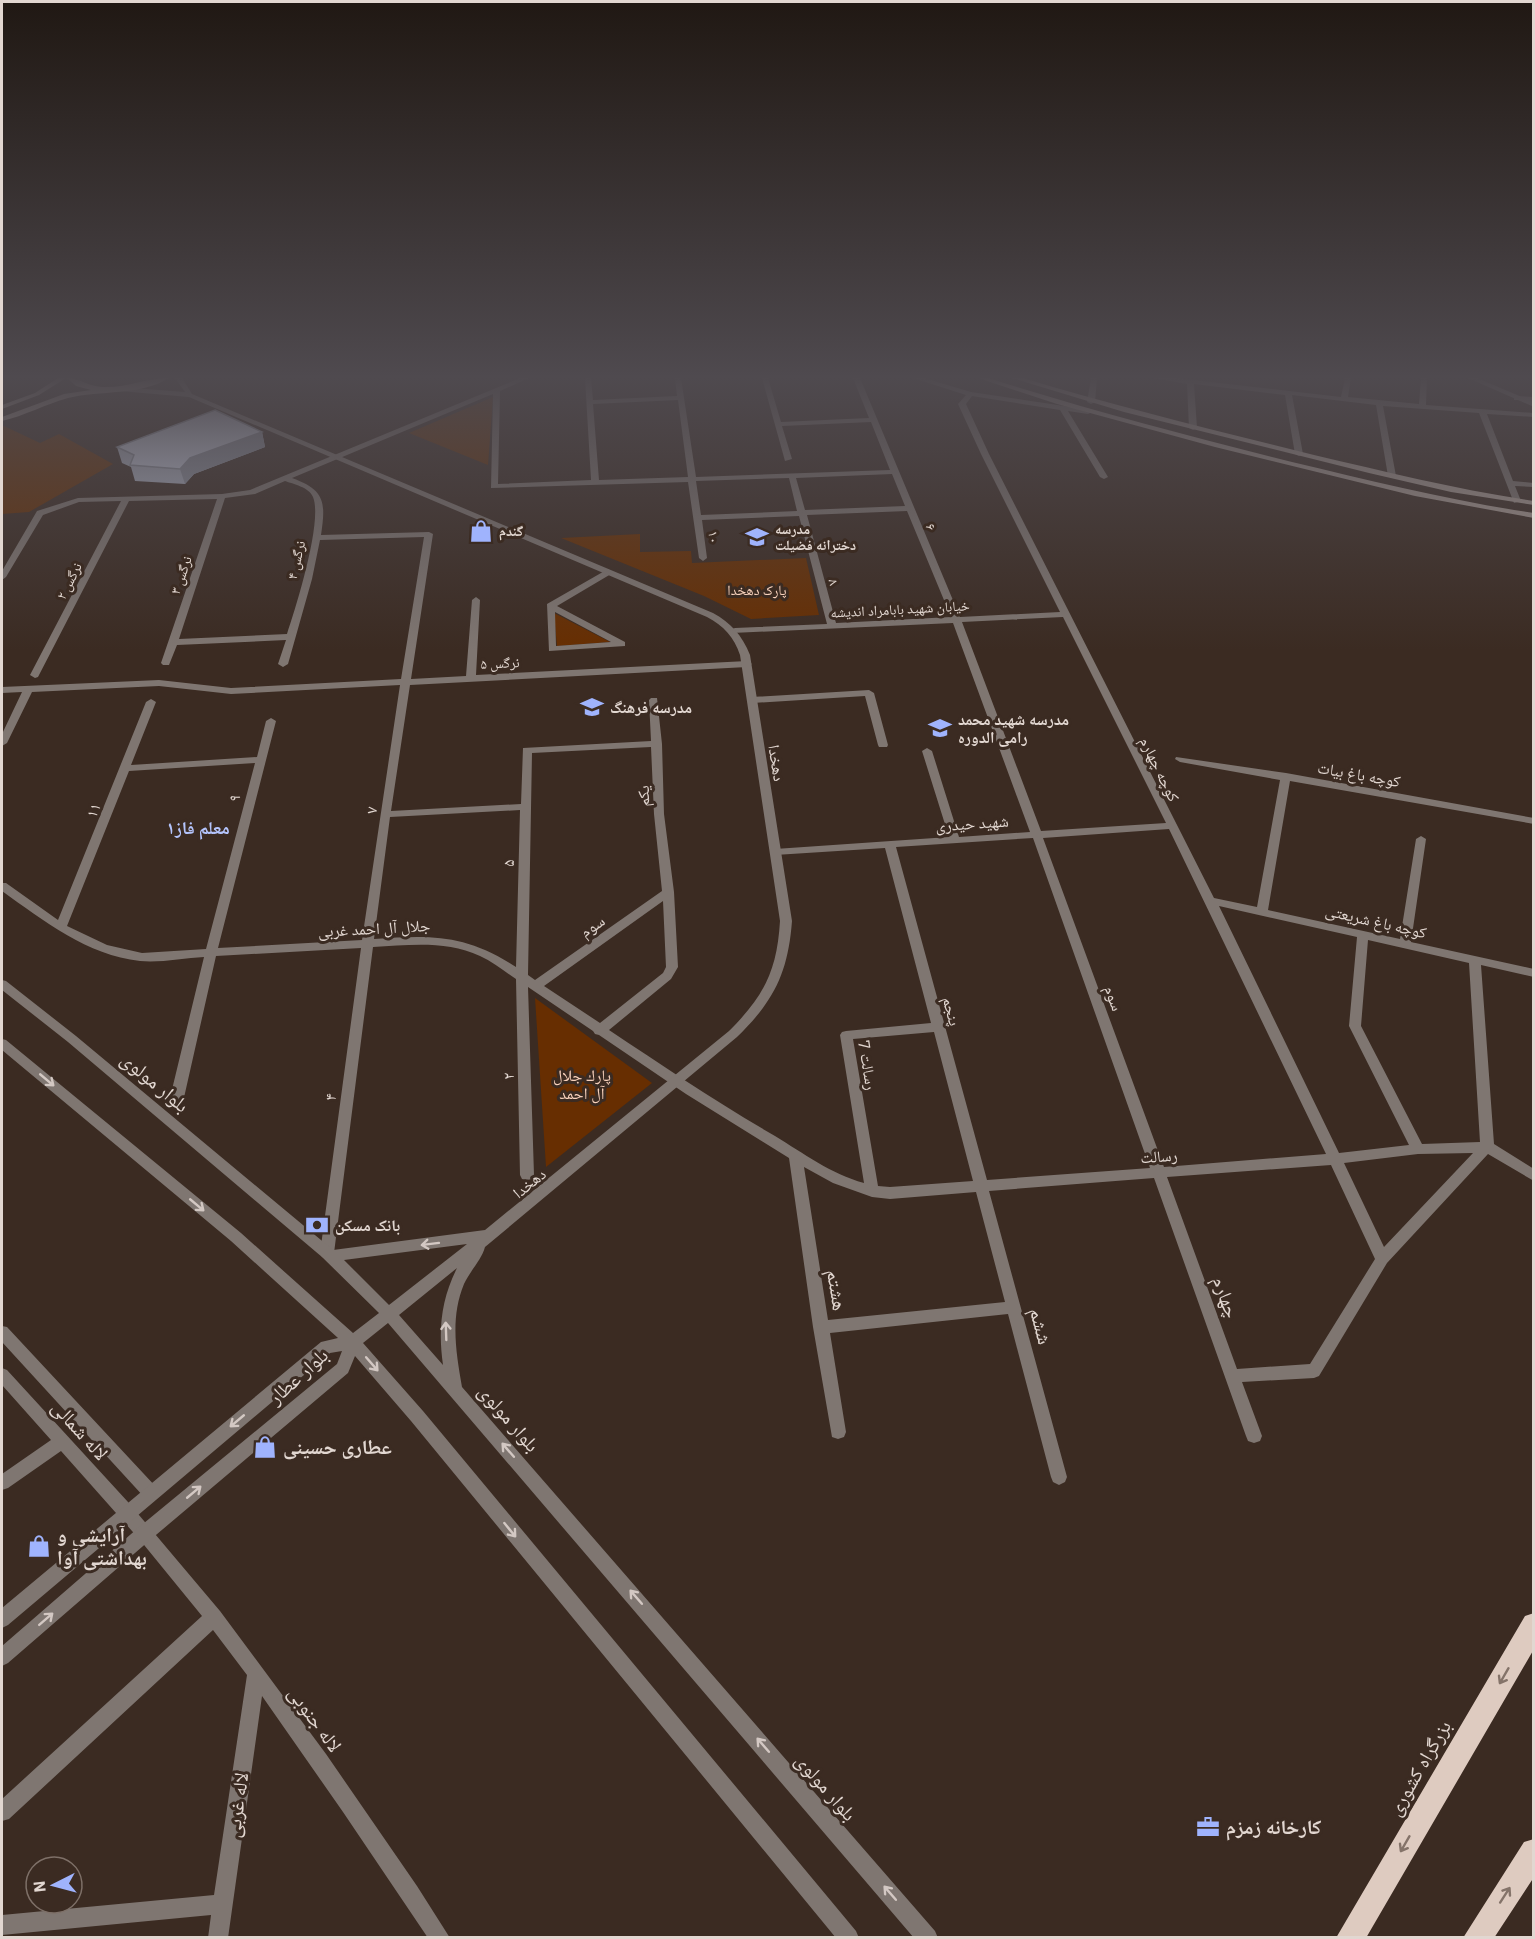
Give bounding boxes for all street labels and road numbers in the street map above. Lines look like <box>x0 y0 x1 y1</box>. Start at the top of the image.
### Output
street label: ۶ <box>921 521 941 533</box>
street label: ۱۰ <box>704 530 724 544</box>
street label: نرگس ۴ <box>283 539 309 581</box>
street label: نرگس ۳ <box>166 553 196 596</box>
street label: نرگس ۲ <box>52 559 86 603</box>
street label: ۸ <box>824 577 844 587</box>
street label: خیابان شهید بابامراد اندیشه <box>830 596 970 622</box>
street label: نرگس ۵ <box>480 653 520 673</box>
street label: کوچه چهارم <box>1135 733 1184 805</box>
street label: دهخدا <box>764 743 790 783</box>
street label: کوچه باغ بیات <box>1316 757 1402 792</box>
street label: یکم <box>633 785 654 807</box>
street label: ۹ <box>223 792 245 804</box>
street label: ۱۱ <box>81 800 105 820</box>
street label: ۷ <box>361 805 381 815</box>
street label: شهید حیدری <box>935 810 1009 837</box>
street label: ۵ <box>498 859 518 867</box>
street label: کوچه باغ شریعتی <box>1323 900 1429 943</box>
street label: سوم <box>576 910 609 942</box>
street label: جلال آل احمد غربی <box>317 915 431 942</box>
street label: سوم <box>1099 982 1128 1014</box>
street label: پنجم <box>938 994 966 1028</box>
street label: رسالت 7 <box>854 1038 882 1092</box>
street label: بلوار مولوی <box>115 1045 195 1118</box>
street label: ۲ <box>498 1072 518 1080</box>
street label: ۴ <box>320 1092 340 1102</box>
street label: رسالت <box>1140 1145 1178 1167</box>
street label: دهخدا <box>508 1164 550 1202</box>
street label: هشتم <box>820 1267 854 1313</box>
street label: چهارم <box>1206 1272 1247 1322</box>
street label: ششم <box>1023 1305 1059 1347</box>
street label: بلوار عطار <box>261 1341 334 1411</box>
street label: بلوار مولوی <box>472 1378 546 1457</box>
street label: لاله شمالی <box>46 1394 115 1466</box>
street label: لاله جنوبی <box>282 1680 349 1757</box>
street label: بزرگراه کشوری <box>1380 1715 1457 1821</box>
street label: بلوار مولوی <box>789 1747 863 1826</box>
street label: لاله غربی <box>219 1770 254 1839</box>

